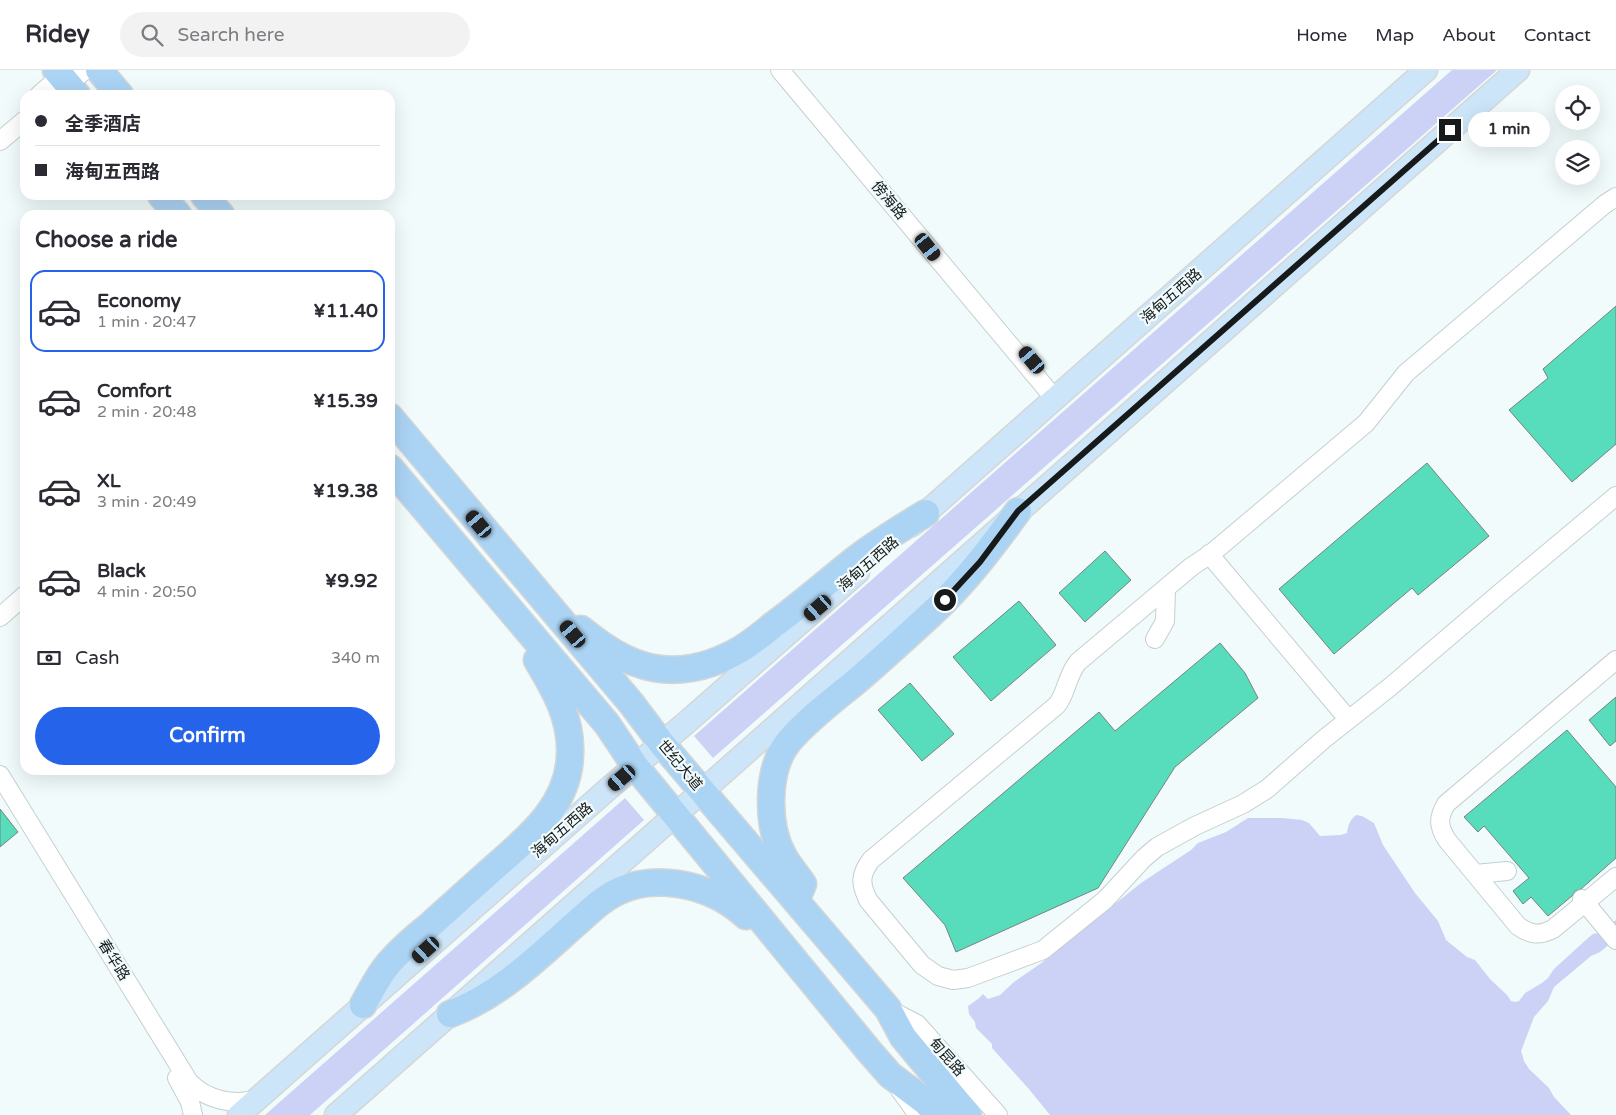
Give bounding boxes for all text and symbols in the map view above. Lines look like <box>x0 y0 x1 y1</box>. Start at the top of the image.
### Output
search box <box>120 12 470 57</box>
text: Ridey <box>25 20 90 49</box>
icon: search <box>138 21 166 49</box>
text: Search here <box>178 24 284 46</box>
text: Home <box>1296 24 1347 46</box>
text: Map <box>1375 24 1414 46</box>
text: About <box>1442 24 1496 46</box>
text: Contact <box>1524 24 1591 46</box>
map controls <box>1555 85 1600 185</box>
button: locate <box>1555 85 1600 130</box>
callout: 1 min <box>1468 112 1550 148</box>
text: 全季酒店 <box>65 113 141 135</box>
route end <box>1439 119 1461 141</box>
text: 1 min <box>1488 119 1530 139</box>
button: layers <box>1555 140 1600 185</box>
text: 海甸五西路 <box>65 161 160 183</box>
street label: 傍海路 <box>868 177 910 223</box>
text: Choose a ride <box>35 227 178 253</box>
car <box>912 231 943 263</box>
street label: 海甸五西路 <box>1137 265 1205 327</box>
icon: car <box>37 289 82 334</box>
text: Economy <box>97 290 181 312</box>
text: ¥11.40 <box>313 300 378 322</box>
text: 1 min · 20:47 <box>97 312 196 332</box>
car <box>1016 344 1047 376</box>
icon: car <box>37 379 82 424</box>
text: Comfort <box>97 380 171 402</box>
text: ¥15.39 <box>313 390 378 412</box>
text: 2 min · 20:48 <box>97 402 196 422</box>
icon: car <box>37 469 82 514</box>
text: XL <box>97 470 121 492</box>
text: ¥19.38 <box>313 480 378 502</box>
text: 3 min · 20:49 <box>97 492 196 512</box>
car <box>463 508 494 540</box>
street label: 海甸五西路 <box>834 533 902 595</box>
icon: car <box>37 559 82 604</box>
text: Black <box>97 560 146 582</box>
text: ¥9.92 <box>325 570 378 592</box>
text: 4 min · 20:50 <box>97 582 196 602</box>
route start <box>934 589 956 611</box>
car <box>801 592 834 624</box>
car <box>557 618 588 650</box>
icon: cash <box>35 644 63 672</box>
text: Cash <box>75 647 120 669</box>
text: 340 m <box>331 648 380 668</box>
button: Confirm <box>35 707 380 765</box>
street label: 世纪大道 <box>654 736 706 794</box>
car <box>605 762 638 794</box>
street label: 海甸五西路 <box>528 799 596 861</box>
car <box>409 934 442 966</box>
street label: 春华路 <box>94 936 134 984</box>
street label: 甸昆路 <box>925 1034 969 1080</box>

